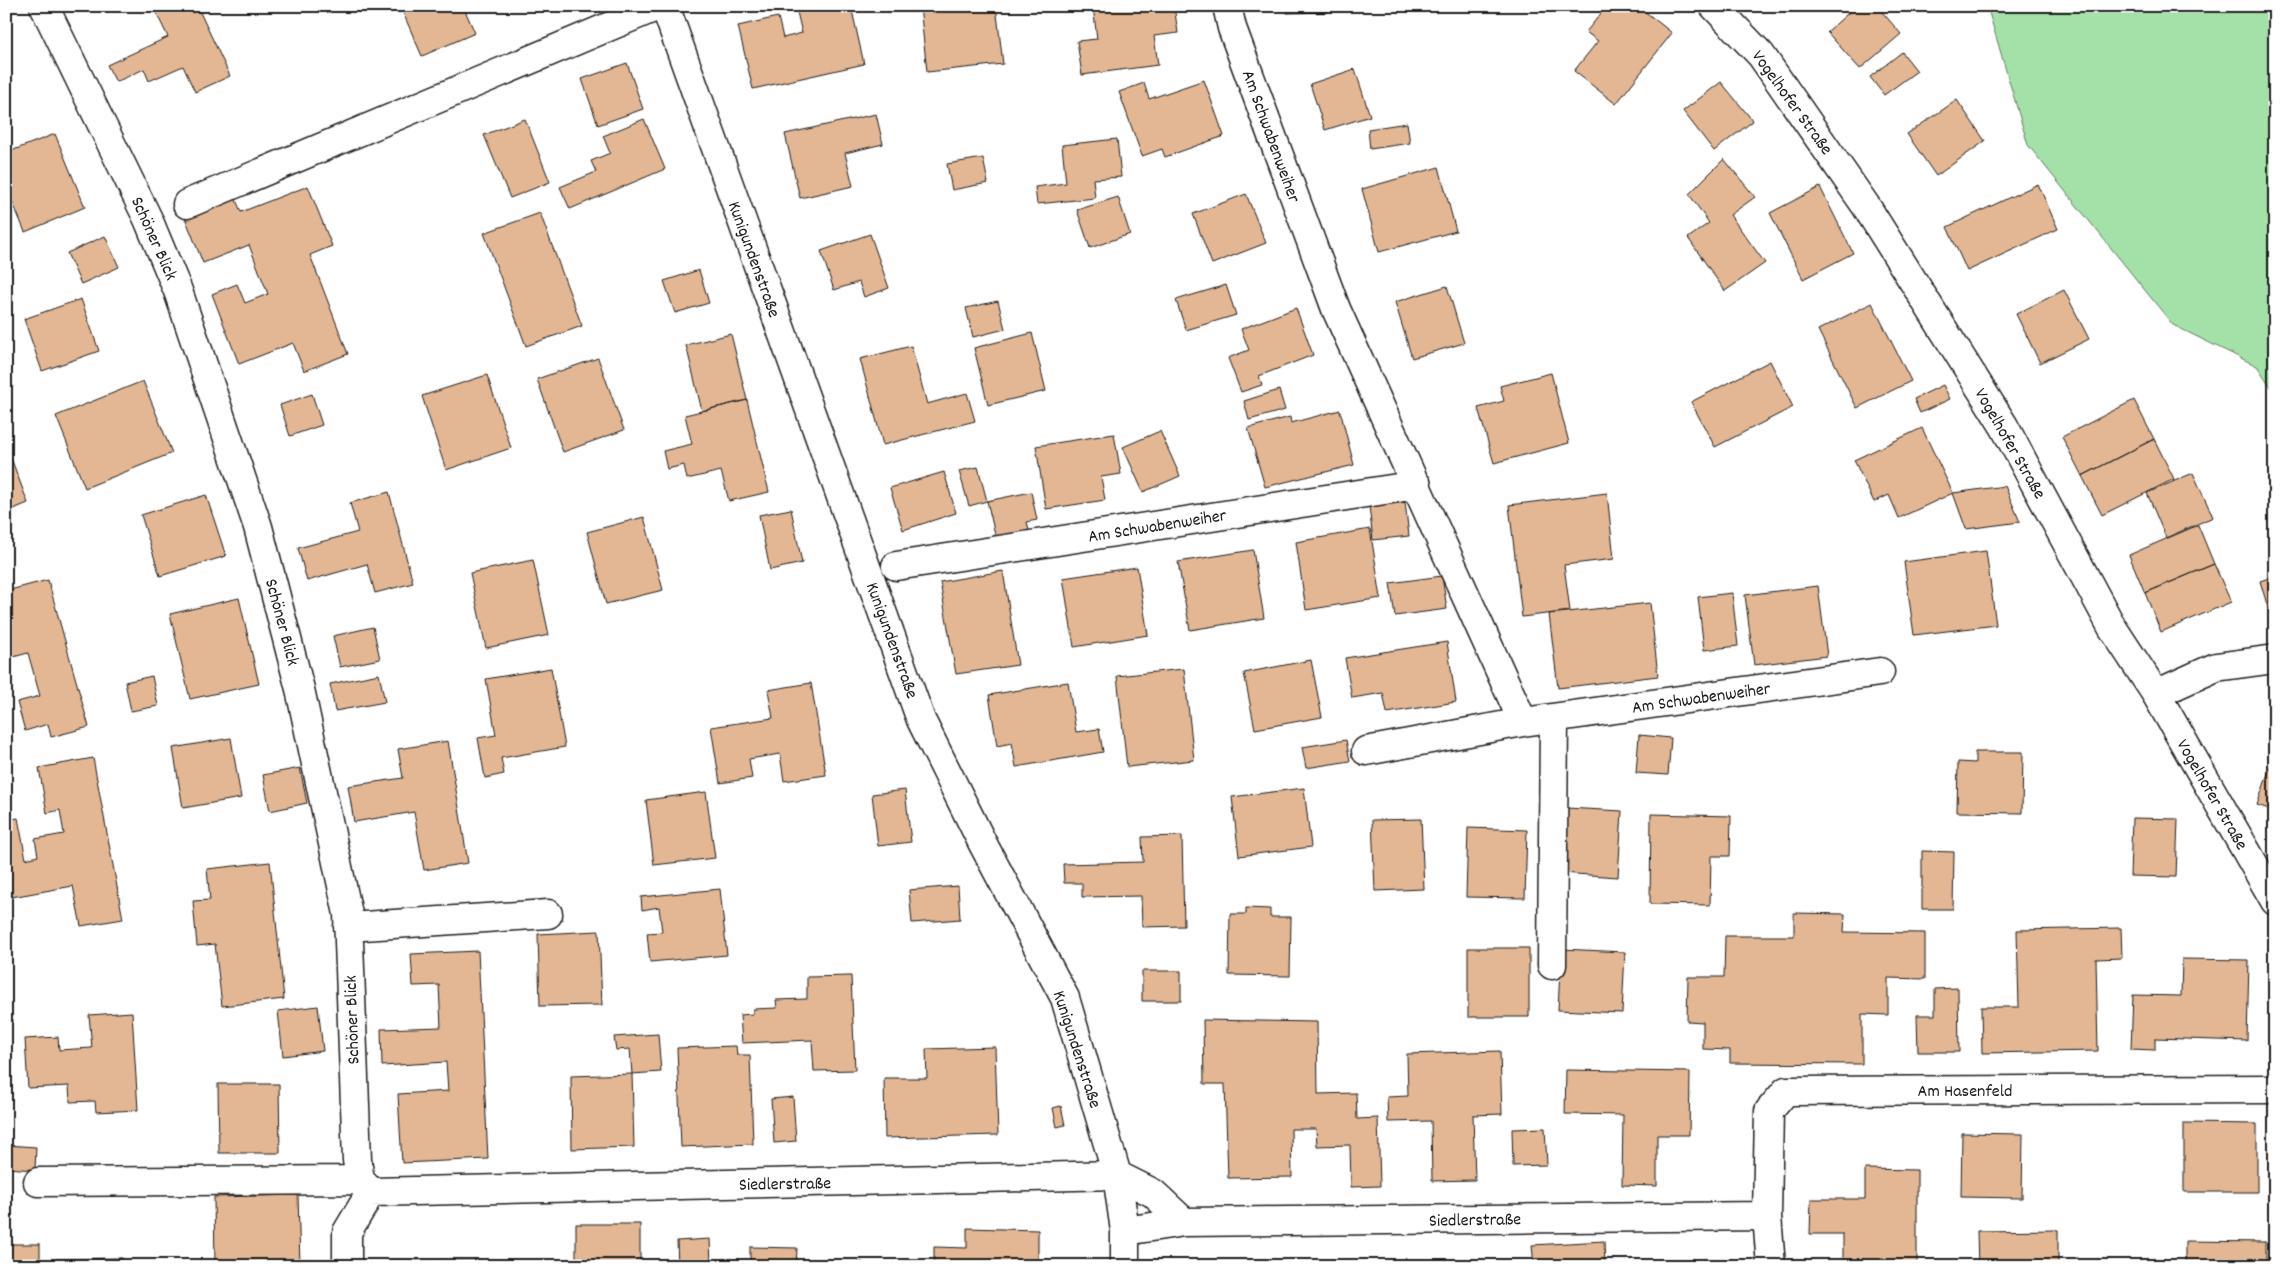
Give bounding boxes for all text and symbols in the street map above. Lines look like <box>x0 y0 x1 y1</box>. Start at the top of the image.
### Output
street label: Vogelhofer Straße <box>1744 46 1838 161</box>
street label: Am Schwabenweiher <box>1234 67 1305 207</box>
street label: Schöner Blick <box>123 193 182 285</box>
street label: Kunigundenstraße <box>720 198 785 322</box>
street label: Vogelhofer Straße <box>1967 384 2051 504</box>
street label: Am Schwabenweiher <box>1087 504 1229 551</box>
street label: Schöner Blick <box>257 576 304 669</box>
street label: Kunigundenstraße <box>858 579 923 703</box>
street label: Am Schwabenweiher <box>1631 677 1772 722</box>
street label: Vogelhofer Straße <box>2169 735 2253 855</box>
street label: Schöner Blick <box>339 975 368 1065</box>
street label: Kunigundenstraße <box>1045 988 1106 1112</box>
street label: Am Hasenfeld <box>1918 1080 2012 1105</box>
street label: Siedlerstraße <box>739 1172 831 1199</box>
street label: Siedlerstraße <box>1429 1208 1521 1235</box>

